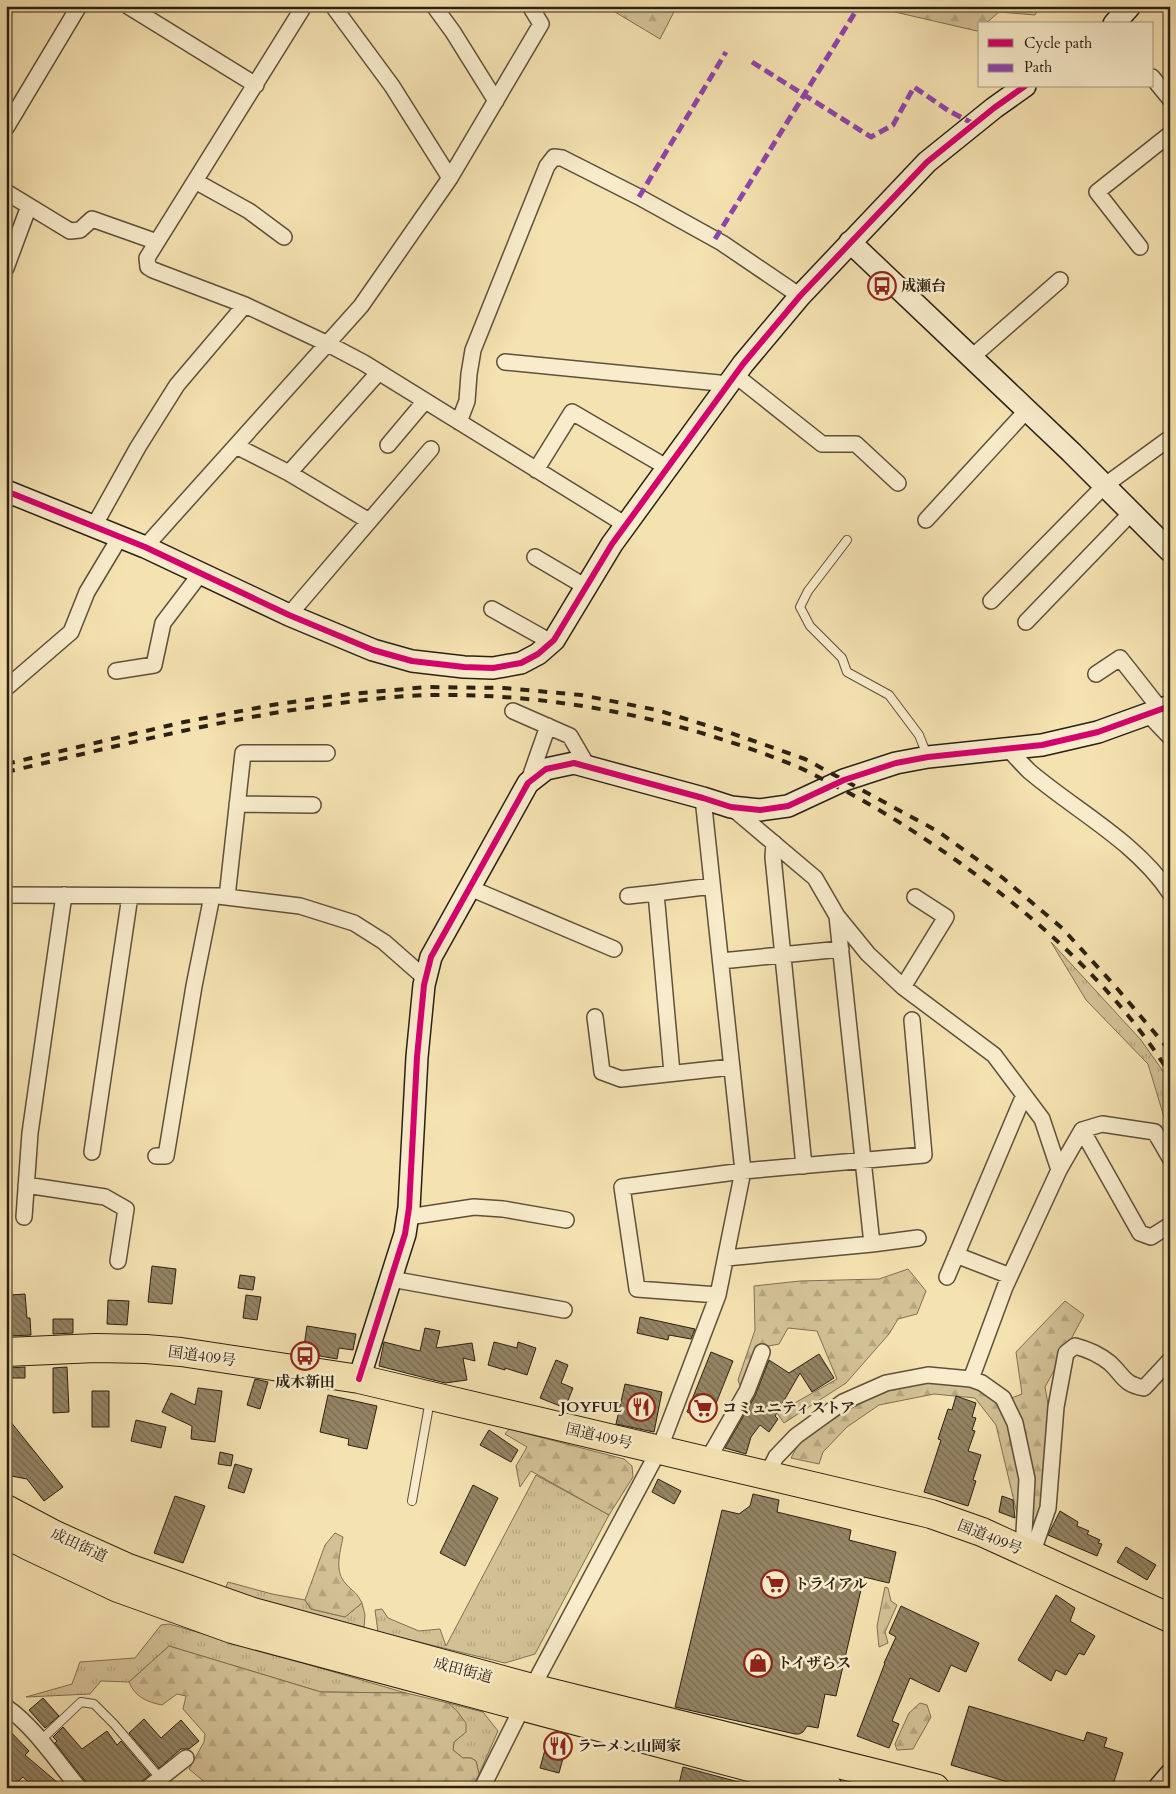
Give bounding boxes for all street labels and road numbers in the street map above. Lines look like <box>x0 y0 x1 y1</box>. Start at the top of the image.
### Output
street label: 国道409号 <box>167 1341 237 1371</box>
street label: 国道409号 <box>564 1419 634 1453</box>
street label: 国道409号 <box>955 1515 1025 1559</box>
street label: 成田街道 <box>48 1523 110 1567</box>
street label: 成田街道 <box>431 1653 495 1687</box>

